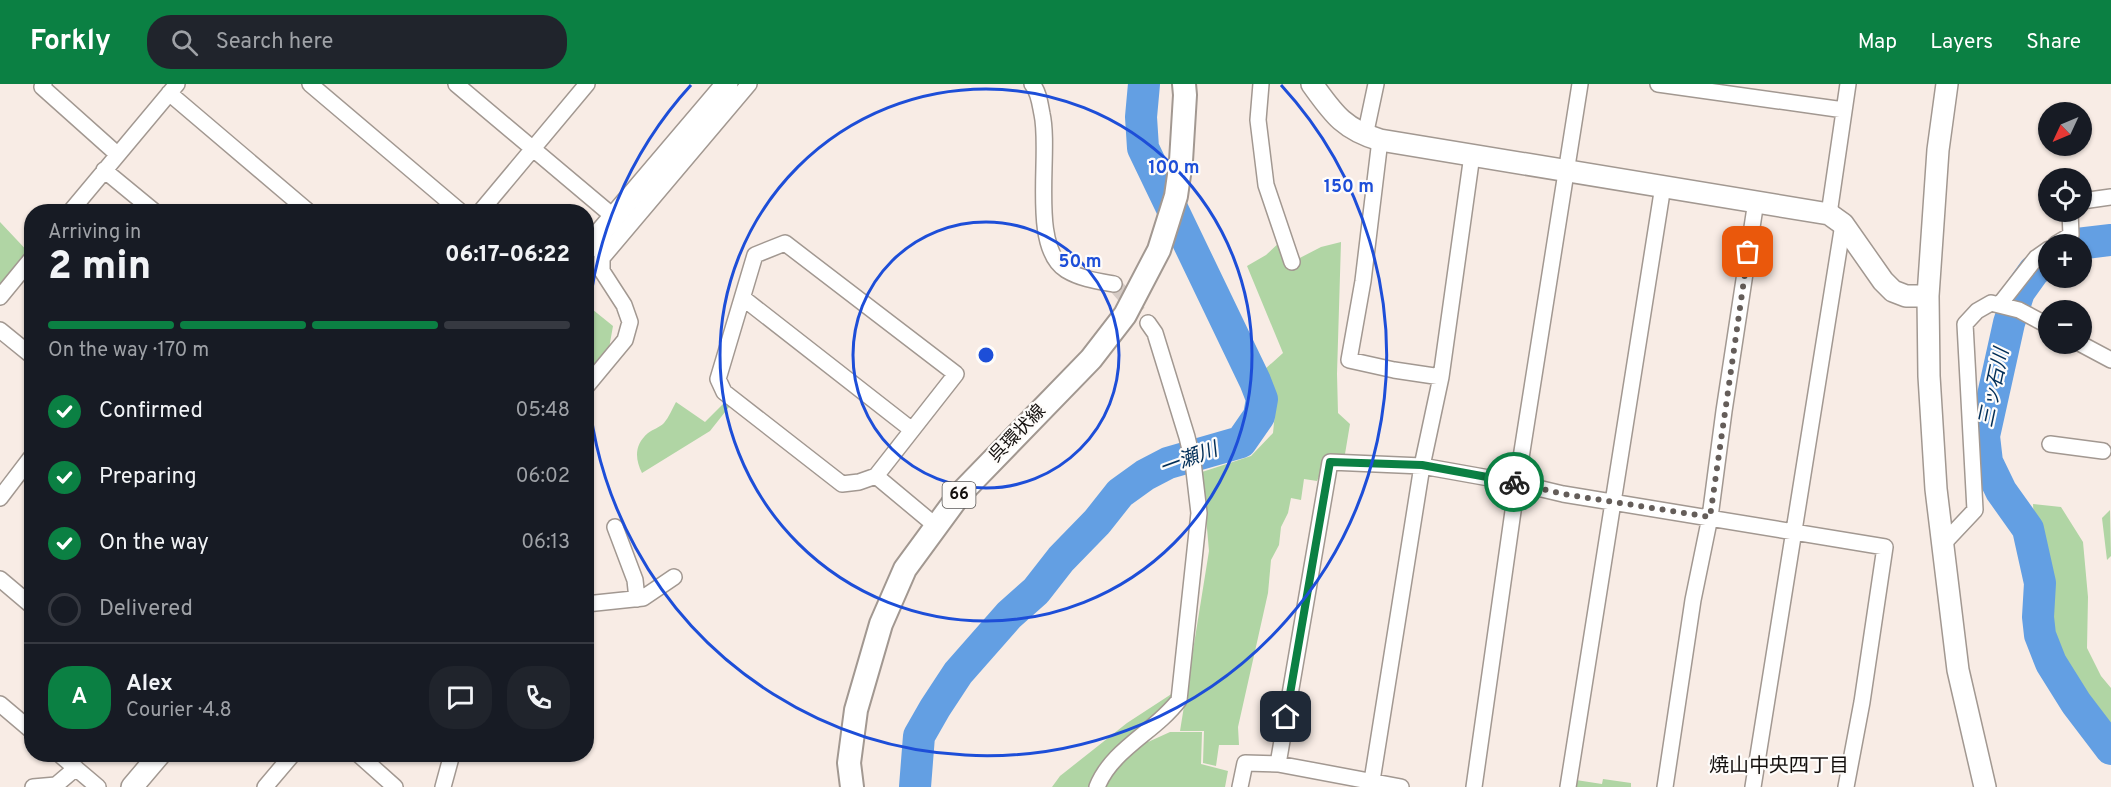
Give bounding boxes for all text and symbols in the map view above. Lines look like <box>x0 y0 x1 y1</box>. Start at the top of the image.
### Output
search box <box>147 15 567 69</box>
text: Forkly <box>30 24 111 60</box>
icon: search <box>168 26 201 59</box>
text: Search here <box>216 29 333 56</box>
text: Map <box>1858 29 1897 56</box>
text: Layers <box>1930 29 1993 56</box>
text: Share <box>2026 29 2081 56</box>
north arrow <box>2038 102 2092 156</box>
map controls <box>2038 102 2092 354</box>
text: 100 m <box>1148 157 1200 180</box>
button: locate <box>2038 168 2092 222</box>
text: 150 m <box>1324 176 1374 199</box>
text: Arriving in <box>48 220 141 246</box>
pin <box>1722 226 1773 277</box>
button: + <box>2038 234 2092 288</box>
icon: bag <box>1731 235 1764 268</box>
text: 06:17–06:22 <box>445 242 570 269</box>
text: 2 min <box>48 244 151 293</box>
text: 50 m <box>1058 251 1102 274</box>
button: − <box>2038 300 2092 354</box>
text: On the way · 170 m <box>48 338 209 364</box>
water label: 三ッ石川 <box>1974 344 2016 430</box>
centre of rings <box>976 345 996 365</box>
icon: check <box>48 395 81 428</box>
text: Confirmed <box>99 398 203 425</box>
text: 05:48 <box>516 398 570 424</box>
street label: 呉環状線 <box>985 400 1051 468</box>
water label: 一瀬川 <box>1156 437 1224 482</box>
courier <box>1484 452 1544 512</box>
icon: check <box>48 461 81 494</box>
text: Preparing <box>99 464 197 491</box>
text: 06:02 <box>516 464 570 490</box>
icon: bike <box>1498 466 1531 499</box>
road number: 66 <box>942 482 976 508</box>
icon: check <box>48 527 81 560</box>
text: On the way <box>99 530 209 557</box>
text: 06:13 <box>521 530 570 556</box>
text: Delivered <box>99 596 193 623</box>
button: chat <box>429 666 492 729</box>
button: phone <box>507 666 570 729</box>
text: Alex <box>126 671 173 698</box>
text: A <box>72 684 87 711</box>
pin <box>1260 691 1311 742</box>
text: Courier · 4.8 <box>126 698 232 724</box>
icon: home <box>1269 700 1302 733</box>
district label: 焼山中央四丁目 <box>1709 754 1849 780</box>

